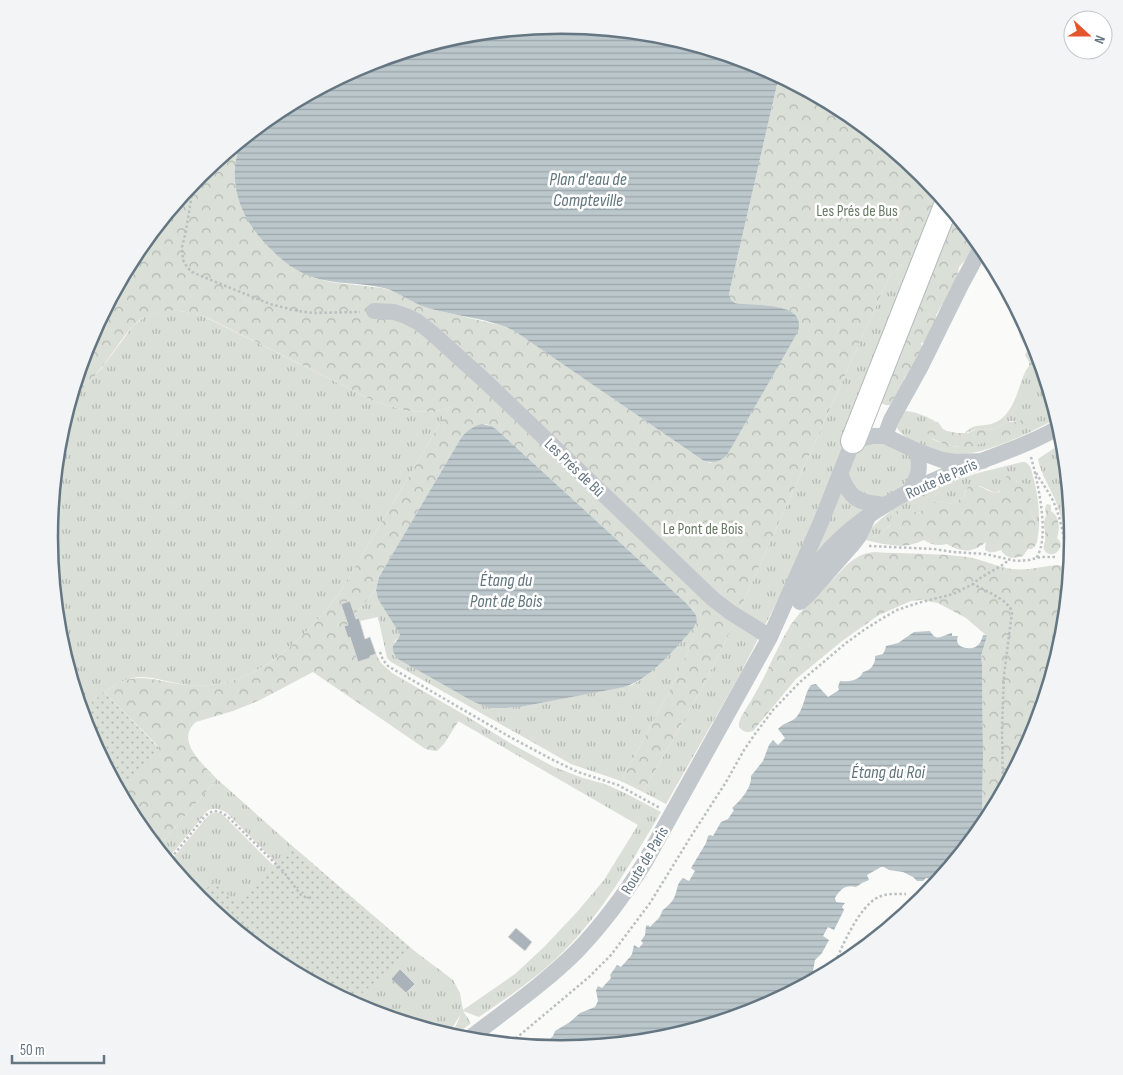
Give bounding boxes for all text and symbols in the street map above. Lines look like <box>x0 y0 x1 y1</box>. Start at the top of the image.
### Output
north arrow <box>1063 10 1113 60</box>
text: N <box>1090 33 1109 46</box>
water label: Plan d'eau de Compteville <box>549 169 627 211</box>
park label: Les Prés de Bus <box>816 202 898 221</box>
street label: Les Prés de Bû <box>540 435 608 501</box>
street label: Route de Paris <box>903 455 980 503</box>
park label: Le Pont de Bois <box>663 520 744 539</box>
water label: Étang du Pont de Bois <box>470 570 543 612</box>
water label: Étang du Roi <box>851 762 926 783</box>
street label: Route de Paris <box>618 823 673 898</box>
scale bar <box>12 1032 105 1064</box>
text: 50 m <box>20 1041 45 1060</box>

